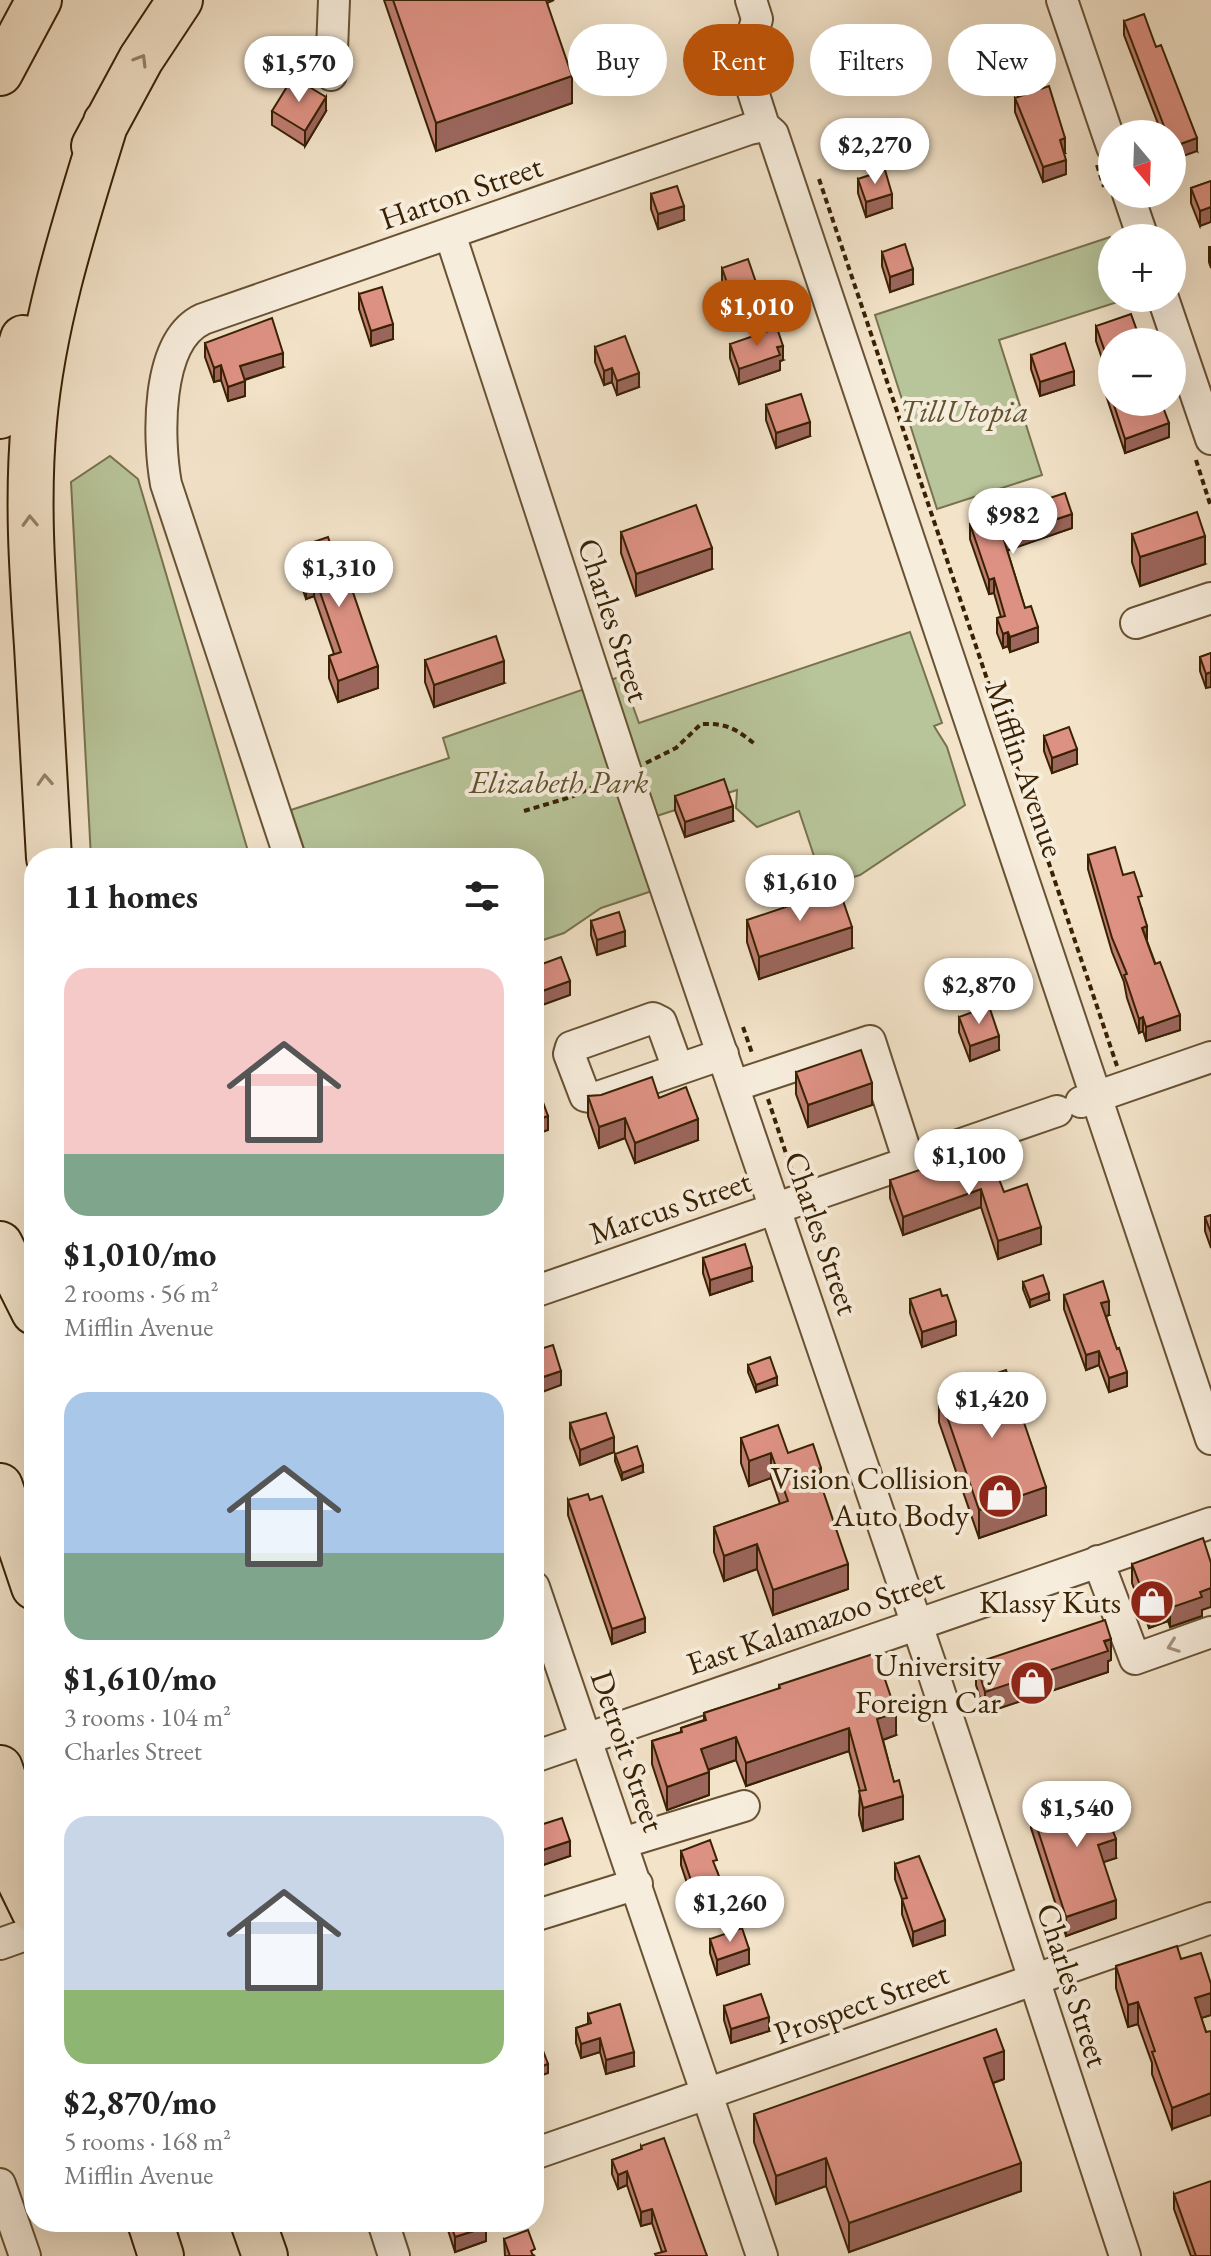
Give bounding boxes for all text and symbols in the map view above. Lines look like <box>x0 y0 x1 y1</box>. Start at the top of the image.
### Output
chip: Buy <box>568 24 667 96</box>
chip: Rent <box>683 24 794 96</box>
chip: Filters <box>810 24 932 96</box>
chip: New <box>948 24 1056 96</box>
pin: $1,570 <box>234 36 364 104</box>
text: $1,570 <box>262 45 336 79</box>
one-way arrow <box>131 54 147 69</box>
pin: $2,270 <box>810 118 940 186</box>
north arrow <box>1098 120 1186 208</box>
map controls <box>1098 120 1186 416</box>
text: $2,270 <box>838 127 912 161</box>
street label: Harton Street <box>374 145 548 239</box>
button: + <box>1098 224 1186 312</box>
pin: $1,010 <box>692 280 822 348</box>
text: $1,010 <box>720 289 794 323</box>
button: − <box>1098 328 1186 416</box>
park label: TillUtopia <box>899 390 1029 432</box>
pin: $982 <box>966 488 1060 556</box>
text: $982 <box>986 497 1040 531</box>
one-way arrow <box>22 514 39 527</box>
street label: Charles Street <box>568 533 660 707</box>
pin: $1,310 <box>274 541 404 609</box>
text: $1,310 <box>302 550 376 584</box>
street label: Mifflin Avenue <box>975 675 1075 863</box>
park label: Elizabeth Park <box>467 761 649 803</box>
one-way arrow <box>37 773 54 786</box>
pin: $1,610 <box>735 855 865 923</box>
text: $1,610 <box>763 864 837 898</box>
text: 11 homes <box>64 874 198 918</box>
icon: filters <box>460 874 504 918</box>
pin: $2,870 <box>914 958 1044 1026</box>
text: $2,870 <box>942 967 1016 1001</box>
icon: home <box>212 1020 356 1164</box>
pin: $1,100 <box>904 1129 1034 1197</box>
text: $1,100 <box>932 1138 1006 1172</box>
street label: Charles Street <box>774 1146 870 1320</box>
street label: Marcus Street <box>583 1160 757 1254</box>
text: $1,010/mo <box>64 1232 216 1276</box>
text: 2 rooms · 56 m² <box>64 1276 219 1310</box>
text: Mifflin Avenue <box>64 1310 214 1344</box>
pin: $1,420 <box>927 1372 1057 1440</box>
text: $1,420 <box>955 1381 1029 1415</box>
icon: home <box>212 1444 356 1588</box>
place label: Vision Collision Auto Body <box>771 1457 970 1536</box>
shop icon: Vision Collision Auto Body <box>976 1472 1024 1520</box>
street label: East Kalamazoo Street <box>681 1557 949 1685</box>
shop icon: Klassy Kuts <box>1128 1578 1176 1626</box>
place label: Klassy Kuts <box>979 1581 1121 1623</box>
one-way arrow <box>1167 1636 1181 1652</box>
place label: University Foreign Car <box>855 1644 1002 1723</box>
text: $1,610/mo <box>64 1656 216 1700</box>
shop icon: University Foreign Car <box>1008 1659 1056 1707</box>
street label: Detroit Street <box>581 1665 675 1837</box>
text: 3 rooms · 104 m² <box>64 1700 231 1734</box>
text: Charles Street <box>64 1734 202 1768</box>
pin: $1,540 <box>1012 1781 1142 1849</box>
text: $1,540 <box>1040 1790 1114 1824</box>
icon: home <box>212 1868 356 2012</box>
pin: $1,260 <box>665 1876 795 1944</box>
text: $1,260 <box>693 1885 767 1919</box>
street label: Charles Street <box>1027 1898 1119 2072</box>
street label: Prospect Street <box>768 1952 954 2054</box>
text: $2,870/mo <box>64 2080 216 2124</box>
text: 5 rooms · 168 m² <box>64 2124 231 2158</box>
text: Mifflin Avenue <box>64 2158 214 2192</box>

